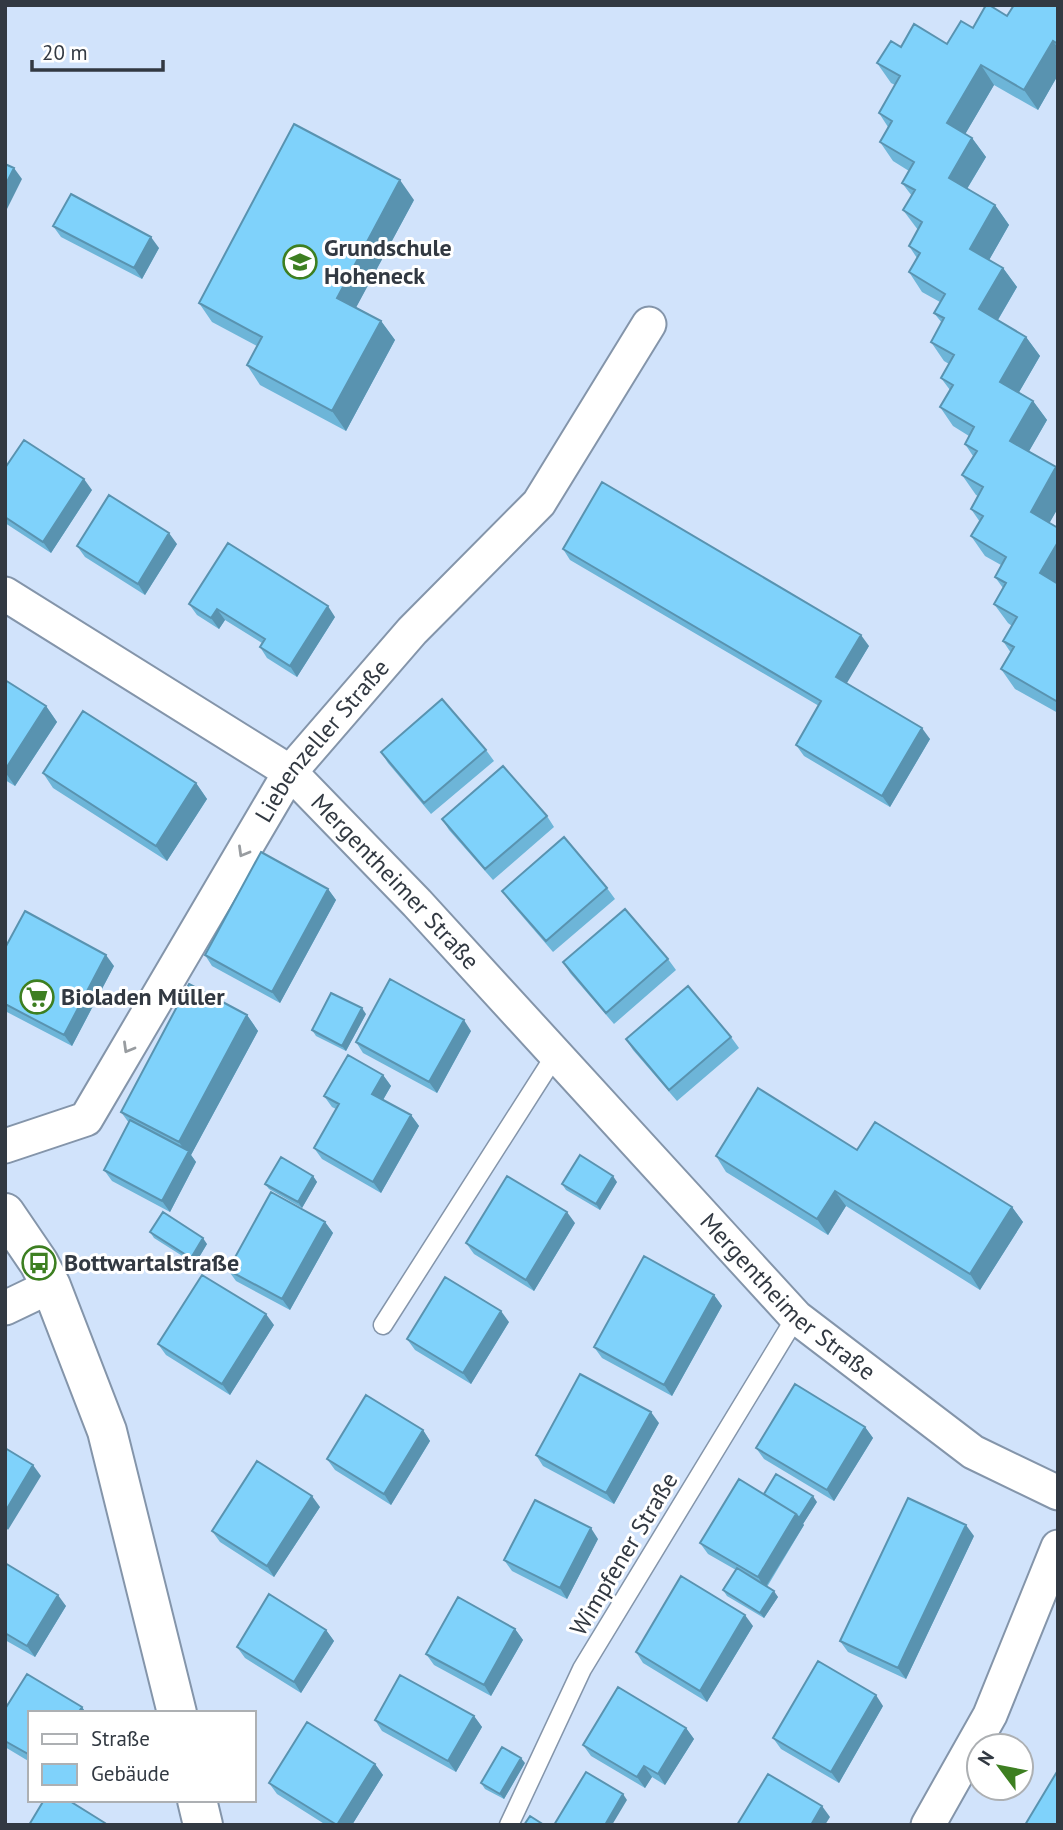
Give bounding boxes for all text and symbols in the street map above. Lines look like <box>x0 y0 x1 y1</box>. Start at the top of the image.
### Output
scale bar <box>32 28 163 72</box>
text: 20 m <box>42 39 88 66</box>
place label: Grundschule Hoheneck <box>324 232 452 291</box>
school or university icon: Grundschule Hoheneck <box>281 243 319 281</box>
street label: Liebenzeller Straße <box>248 653 396 828</box>
street label: Mergentheimer Straße <box>305 787 486 976</box>
one-way arrow <box>238 844 251 857</box>
supermarket icon: Bioladen Müller <box>18 978 56 1016</box>
place label: Bioladen Müller <box>61 981 225 1012</box>
one-way arrow <box>123 1041 136 1053</box>
street label: Mergentheimer Straße <box>694 1206 882 1387</box>
bus stop icon: Bottwartalstraße <box>20 1244 58 1282</box>
place label: Bottwartalstraße <box>64 1247 239 1278</box>
street label: Wimpfener Straße <box>563 1466 685 1641</box>
legend <box>28 1711 256 1802</box>
text: Straße <box>91 1725 150 1752</box>
north arrow <box>965 1732 1035 1802</box>
text: N <box>972 1746 999 1770</box>
text: Gebäude <box>91 1760 170 1787</box>

